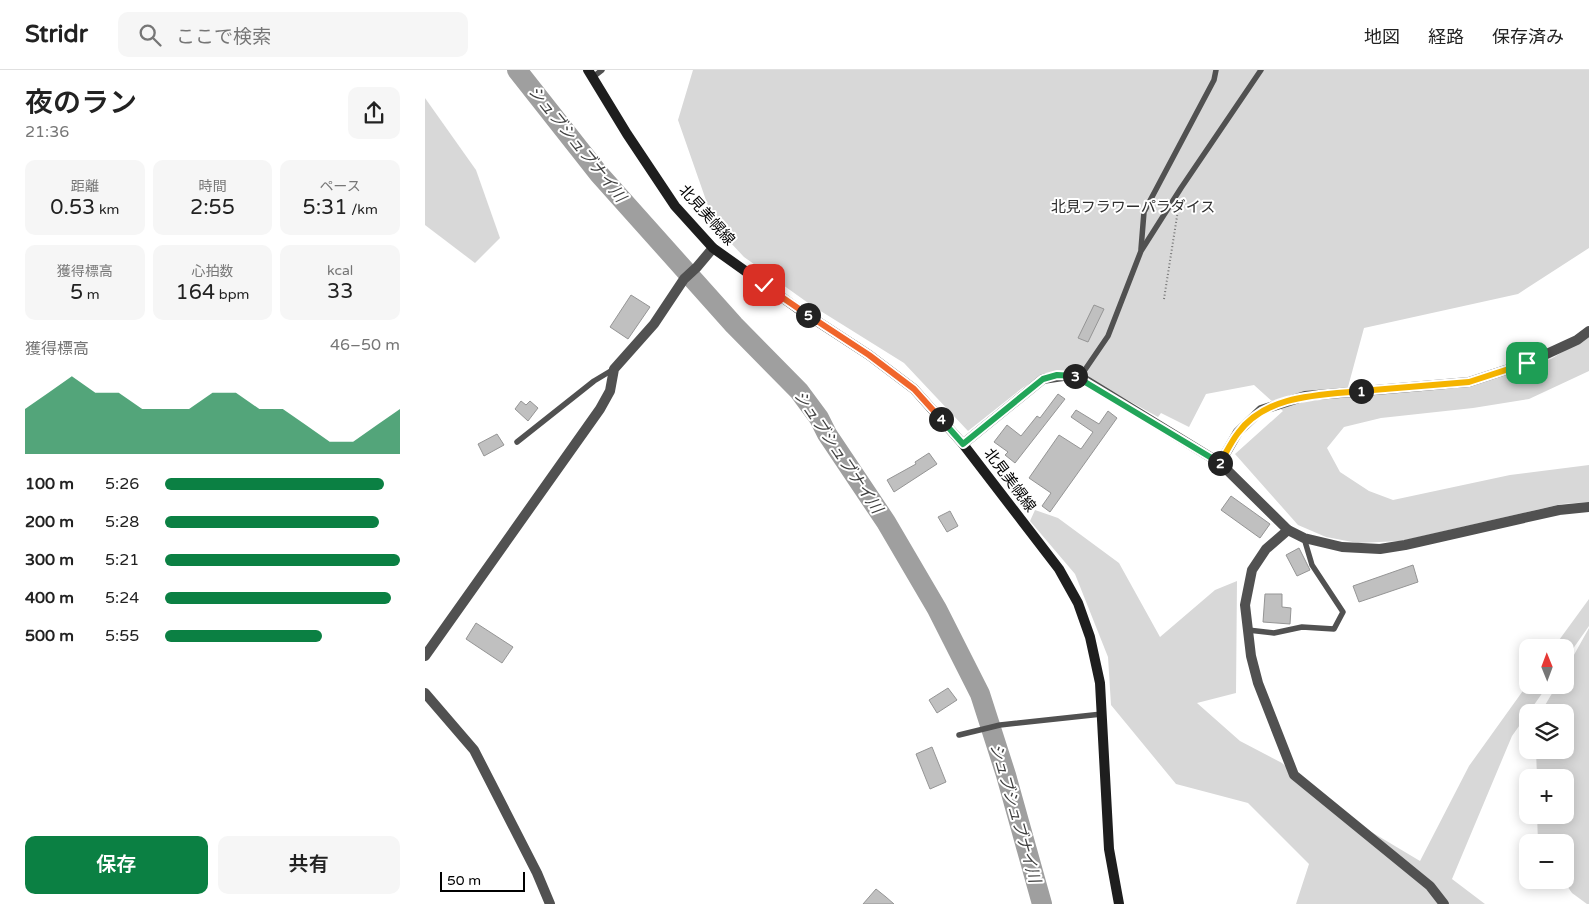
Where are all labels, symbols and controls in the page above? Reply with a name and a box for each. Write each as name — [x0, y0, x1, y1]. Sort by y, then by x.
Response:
search box — [118, 12, 468, 57]
text: Stridr — [25, 20, 88, 49]
icon: search — [136, 21, 164, 49]
text: ここで検索 — [176, 26, 271, 48]
text: 地図 — [1364, 26, 1400, 48]
text: 経路 — [1428, 26, 1464, 48]
text: 保存済み — [1492, 26, 1564, 48]
water label: シュブシュブナイ川 — [524, 82, 631, 208]
text: 夜のラン — [25, 86, 137, 120]
button: share — [348, 87, 400, 139]
text: 21:36 — [25, 122, 69, 142]
text: 距離 — [71, 178, 99, 195]
text: 時間 — [198, 178, 226, 195]
text: ペース — [320, 178, 361, 195]
street label: 北見美幌線 — [675, 181, 739, 249]
text: 0.53 — [50, 195, 95, 220]
text: 2:55 — [190, 195, 235, 220]
text: 5:31 — [302, 195, 348, 220]
park label: 北見フラワーパラダイス — [1051, 198, 1215, 216]
text: km — [95, 201, 119, 218]
text: /km — [348, 201, 378, 218]
text: kcal — [327, 262, 353, 279]
text: 獲得標高 — [57, 263, 113, 280]
text: 心拍数 — [191, 263, 233, 280]
pin — [743, 264, 785, 306]
icon: check — [750, 271, 778, 299]
text: 33 — [327, 279, 353, 304]
text: 5 — [70, 280, 83, 305]
text: 164 — [176, 280, 215, 305]
text: m — [83, 286, 100, 303]
text: bpm — [215, 286, 249, 303]
pin: 5 — [795, 302, 821, 328]
text: 5 — [804, 307, 813, 324]
text: 46–50 m — [330, 335, 400, 355]
text: 獲得標高 — [25, 339, 89, 359]
pin — [1506, 342, 1548, 384]
icon: arrive — [1513, 349, 1541, 377]
pin: 3 — [1063, 364, 1087, 388]
text: 3 — [1071, 368, 1080, 385]
pin: 1 — [1349, 378, 1373, 404]
text: 1 — [1357, 383, 1366, 400]
water label: シュブシュブナイ川 — [789, 387, 888, 519]
pin: 4 — [929, 406, 953, 432]
text: 4 — [937, 411, 946, 428]
street label: 北見美幌線 — [980, 445, 1040, 515]
pin: 2 — [1207, 450, 1233, 476]
text: 2 — [1216, 455, 1225, 472]
text: 100 m — [25, 474, 74, 494]
text: 5:26 — [105, 474, 139, 494]
text: 200 m — [25, 512, 74, 532]
text: 5:28 — [105, 512, 139, 532]
text: 300 m — [25, 550, 74, 570]
text: 5:21 — [105, 550, 139, 570]
text: 400 m — [25, 588, 74, 608]
text: 5:24 — [105, 588, 139, 608]
text: 500 m — [25, 626, 74, 646]
text: 5:55 — [105, 626, 139, 646]
north arrow — [1519, 639, 1574, 694]
map controls — [1519, 639, 1574, 889]
button: layers — [1519, 704, 1574, 759]
water label: シュブシュブナイ川 — [986, 741, 1045, 887]
button: + — [1519, 769, 1574, 824]
button: − — [1519, 834, 1574, 889]
button: 保存 — [25, 836, 208, 894]
button: 共有 — [218, 836, 400, 894]
scale bar — [440, 869, 525, 892]
text: 50 m — [447, 872, 481, 889]

